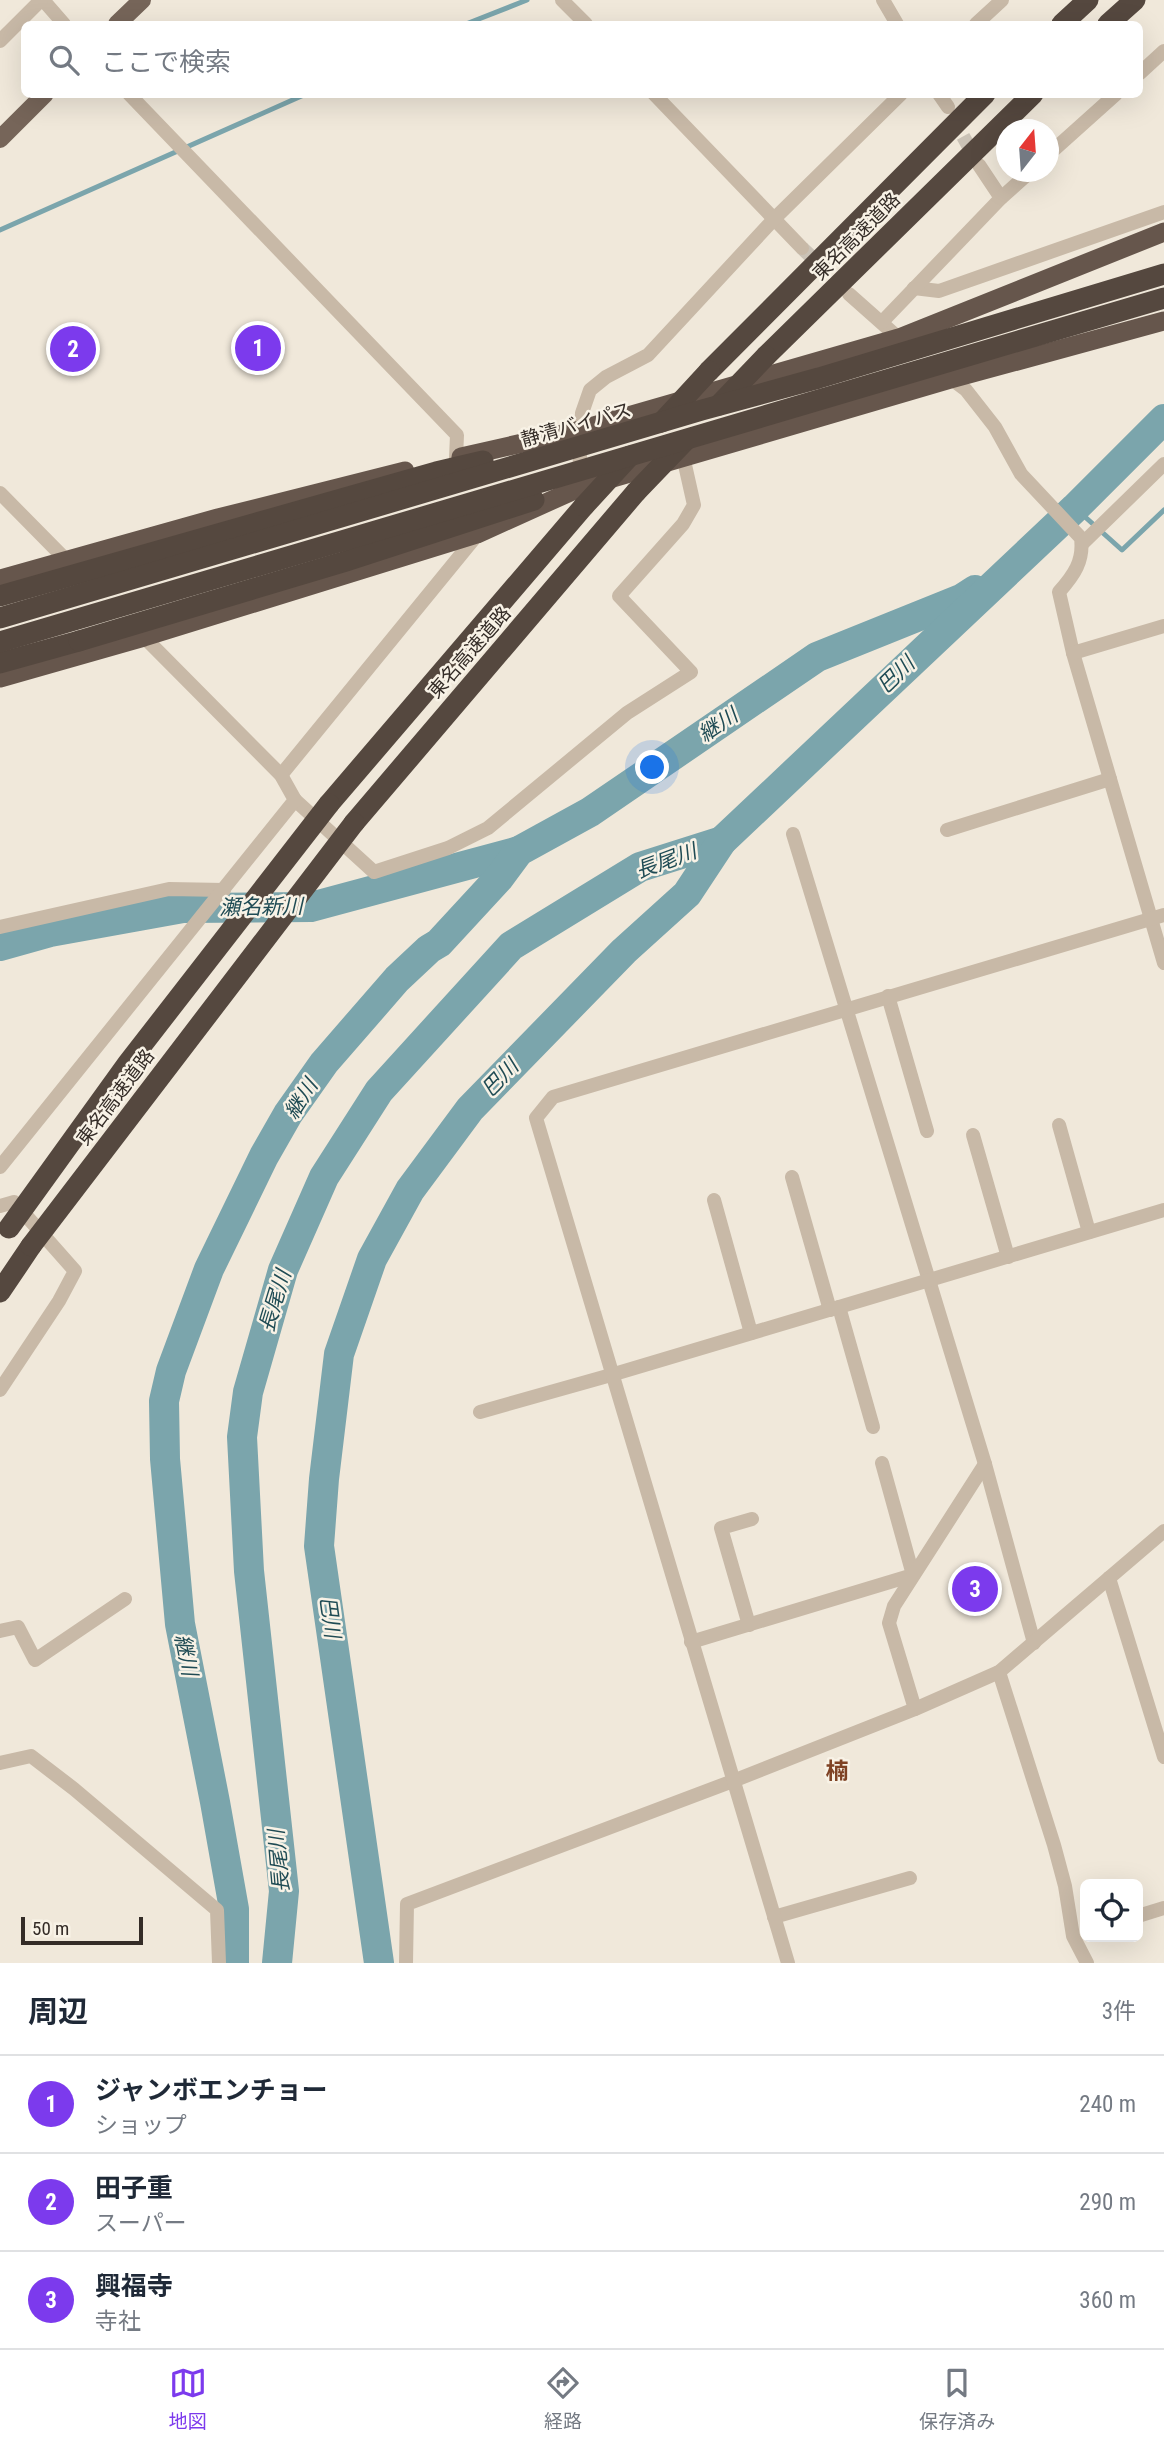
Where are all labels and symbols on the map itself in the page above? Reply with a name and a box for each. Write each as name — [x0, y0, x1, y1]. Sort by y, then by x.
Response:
north arrow — [996, 119, 1059, 182]
street label: 東名高速道路 — [808, 188, 905, 285]
pin: 1 — [235, 322, 281, 374]
pin: 2 — [50, 323, 96, 375]
street label: 静清バイパス — [518, 398, 634, 451]
street label: 東名高速道路 — [423, 602, 515, 703]
water label: 巴川 — [873, 650, 921, 698]
water label: 継川 — [694, 702, 744, 747]
your location — [635, 750, 669, 784]
water label: 長尾川 — [632, 838, 702, 883]
water label: 瀬名新川 — [219, 894, 305, 920]
street label: 東名高速道路 — [72, 1045, 159, 1150]
water label: 巴川 — [477, 1053, 525, 1101]
water label: 継川 — [279, 1073, 324, 1123]
water label: 長尾川 — [254, 1265, 296, 1335]
pin: 3 — [952, 1563, 998, 1615]
water label: 巴川 — [315, 1595, 345, 1641]
water label: 継川 — [170, 1632, 202, 1680]
district label: 楠 — [826, 1758, 849, 1785]
water label: 長尾川 — [264, 1827, 294, 1893]
scale bar — [21, 1914, 144, 1946]

